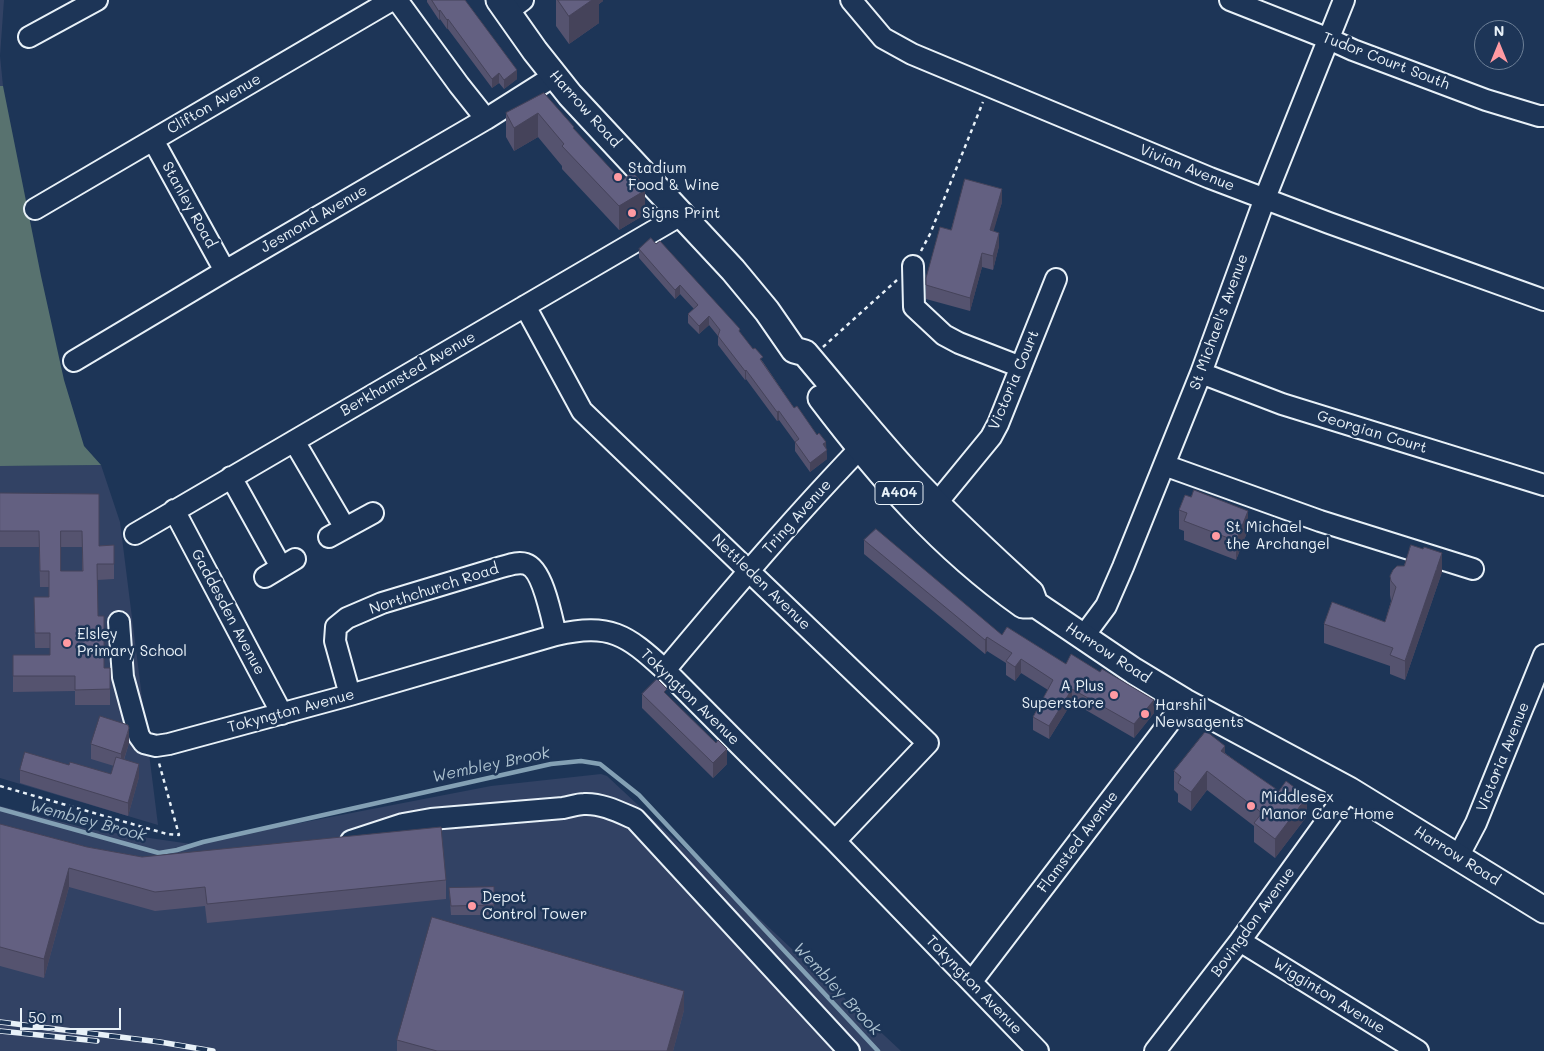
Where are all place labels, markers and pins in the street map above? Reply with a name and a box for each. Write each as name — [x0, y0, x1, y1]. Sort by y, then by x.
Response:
place label: Stadium Food & Wine — [628, 159, 719, 194]
marker: Stadium Food & Wine — [612, 171, 624, 183]
place label: Signs Print — [642, 204, 720, 222]
marker: Signs Print — [626, 207, 638, 219]
place label: St Michael the Archangel — [1226, 518, 1330, 553]
marker: St Michael the Archangel — [1210, 530, 1222, 542]
place label: Elsley Primary School — [77, 625, 187, 660]
marker: Elsley Primary School — [61, 637, 73, 649]
place label: A Plus Superstore — [1022, 677, 1104, 712]
marker: A Plus Superstore — [1108, 689, 1120, 701]
place label: Harshil Newsagents — [1155, 696, 1244, 731]
marker: Harshil Newsagents — [1139, 708, 1151, 720]
place label: Middlesex Manor Care Home — [1261, 788, 1394, 823]
marker: Middlesex Manor Care Home — [1245, 800, 1257, 812]
place label: Depot Control Tower — [482, 888, 587, 923]
marker: Depot Control Tower — [466, 900, 478, 912]

